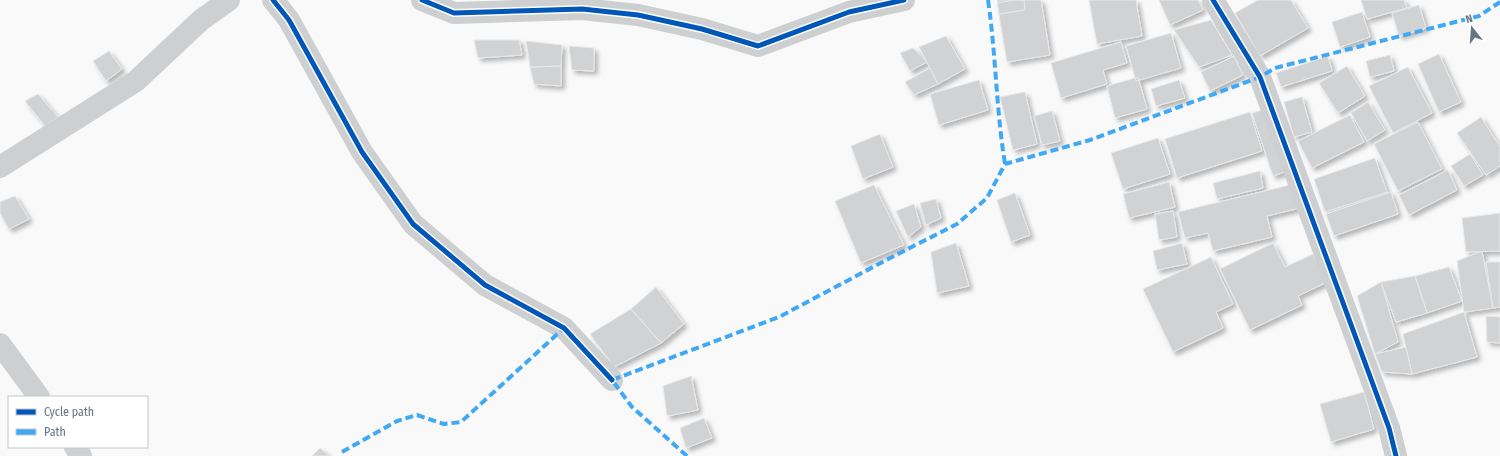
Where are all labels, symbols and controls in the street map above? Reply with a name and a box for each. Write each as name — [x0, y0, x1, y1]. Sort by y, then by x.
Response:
north arrow — [1452, 8, 1492, 48]
text: N — [1464, 12, 1474, 26]
legend — [8, 396, 148, 448]
text: Cycle path — [44, 405, 94, 419]
text: Path — [44, 425, 66, 439]

